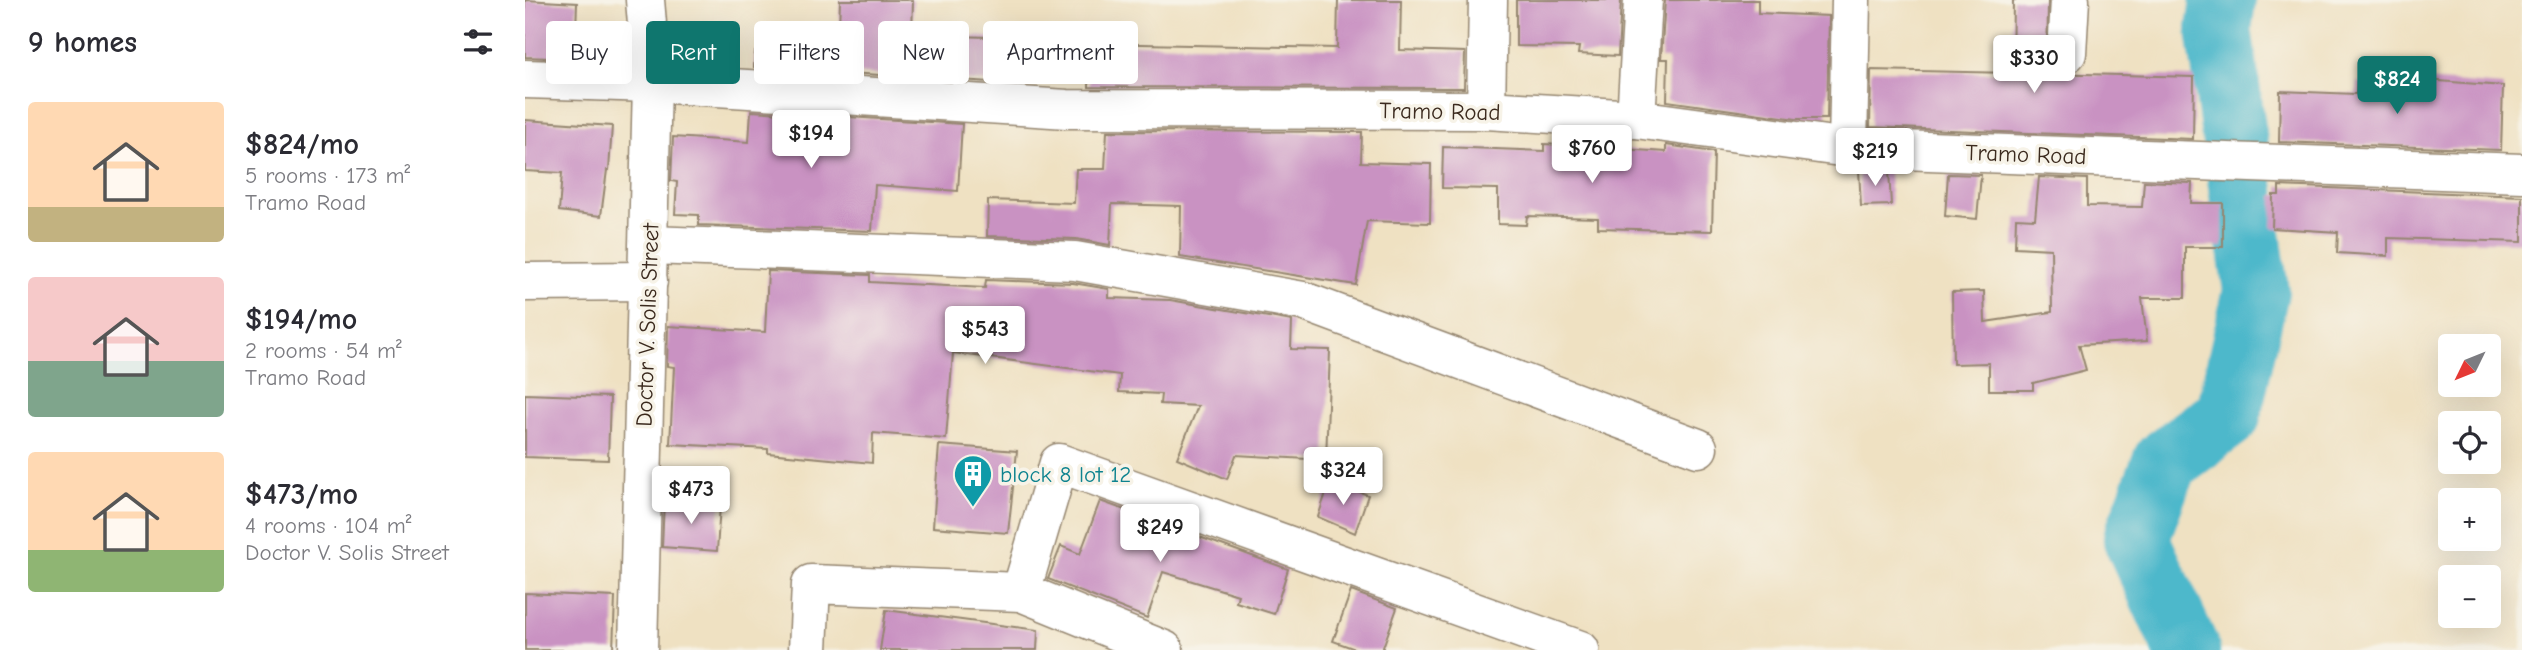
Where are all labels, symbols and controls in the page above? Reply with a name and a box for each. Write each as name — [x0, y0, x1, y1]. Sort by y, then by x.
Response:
chip: Buy — [546, 21, 632, 84]
chip: Rent — [646, 21, 740, 84]
chip: Filters — [754, 21, 864, 84]
chip: New — [878, 21, 969, 84]
chip: Apartment — [983, 21, 1138, 84]
icon: filters — [459, 23, 497, 61]
text: 9 homes — [28, 25, 137, 60]
pin: $330 — [1993, 36, 2075, 95]
text: $330 — [2009, 44, 2059, 71]
pin: $824 — [2356, 57, 2438, 116]
text: $824 — [2373, 65, 2421, 92]
street label: Tramo Road — [1379, 97, 1501, 126]
pin: $194 — [770, 110, 852, 170]
text: $194 — [788, 119, 834, 146]
pin: $760 — [1551, 125, 1633, 185]
text: $824/mo — [245, 127, 359, 162]
pin: $219 — [1834, 128, 1916, 188]
icon: home — [84, 130, 168, 214]
text: $760 — [1568, 134, 1616, 161]
text: $219 — [1852, 137, 1898, 164]
street label: Tramo Road — [1965, 139, 2087, 170]
text: 5 rooms · 173 m² — [245, 162, 410, 189]
text: Tramo Road — [245, 189, 366, 216]
street label: Doctor V. Solis Street — [630, 221, 665, 427]
text: $194/mo — [245, 302, 357, 337]
icon: home — [84, 305, 168, 389]
pin: $543 — [944, 306, 1026, 366]
text: $543 — [961, 315, 1009, 342]
north arrow — [2438, 334, 2501, 397]
map controls — [2438, 334, 2501, 628]
text: 2 rooms · 54 m² — [245, 337, 402, 364]
text: Tramo Road — [245, 364, 366, 391]
button: locate — [2438, 411, 2501, 474]
pin: $324 — [1302, 448, 1384, 507]
building icon: block 8 lot 12 — [952, 453, 994, 508]
text: $324 — [1320, 456, 1366, 483]
place label: block 8 lot 12 — [1000, 461, 1131, 488]
pin: $473 — [650, 466, 732, 526]
text: $473 — [668, 475, 714, 502]
text: $473/mo — [245, 477, 358, 512]
icon: home — [84, 480, 168, 564]
button: + — [2438, 488, 2501, 551]
pin: $249 — [1119, 504, 1201, 564]
text: 4 rooms · 104 m² — [245, 512, 412, 539]
text: $249 — [1136, 513, 1184, 540]
text: Doctor V. Solis Street — [245, 539, 449, 566]
button: − — [2438, 565, 2501, 628]

